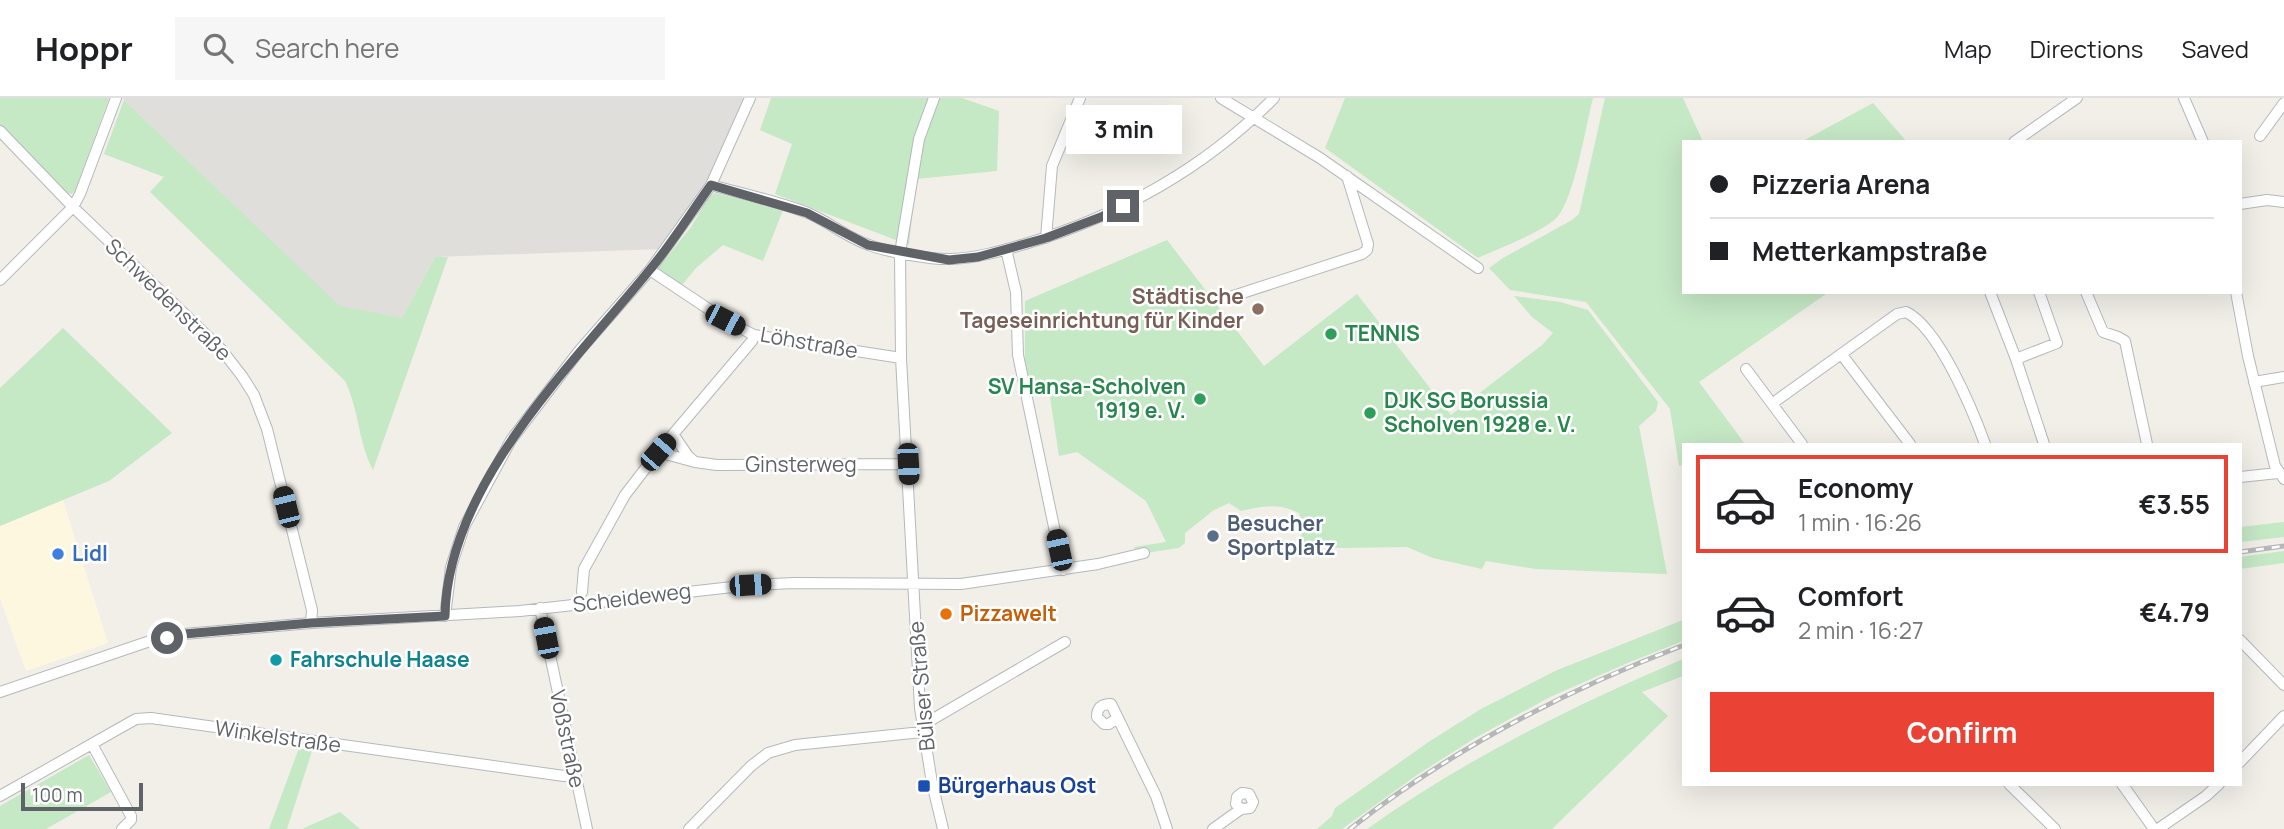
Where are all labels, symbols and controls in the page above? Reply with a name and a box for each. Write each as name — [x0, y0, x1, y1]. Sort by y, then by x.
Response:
search box — [175, 17, 665, 80]
text: Hoppr — [35, 26, 133, 71]
icon: search — [199, 29, 237, 67]
text: Search here — [255, 30, 400, 66]
text: Map — [1944, 32, 1992, 65]
text: Directions — [2030, 32, 2143, 65]
text: Saved — [2181, 32, 2249, 65]
callout: 3 min — [1065, 105, 1181, 154]
text: 3 min — [1094, 113, 1154, 145]
text: Pizzeria Arena — [1752, 166, 1930, 202]
route end — [1107, 190, 1139, 222]
street label: Schwedenstraße — [100, 232, 238, 367]
text: Metterkampstraße — [1752, 233, 1987, 269]
place label: Städtische Tageseinrichtung für Kinder — [960, 282, 1244, 334]
car — [702, 301, 749, 339]
marker: Städtische Tageseinrichtung für Kinder — [1250, 301, 1266, 317]
place label: TENNIS — [1345, 319, 1420, 347]
street label: Löhstraße — [758, 320, 860, 364]
marker: TENNIS — [1323, 326, 1339, 342]
place label: SV Hansa-Scholven 1919 e. V. — [988, 372, 1186, 424]
place label: DJK SG Borussia Scholven 1928 e. V. — [1384, 386, 1576, 438]
marker: SV Hansa-Scholven 1919 e. V. — [1192, 391, 1208, 407]
marker: DJK SG Borussia Scholven 1928 e. V. — [1362, 405, 1378, 421]
car — [637, 429, 680, 475]
car — [897, 442, 920, 486]
street label: Ginsterweg — [745, 450, 857, 478]
text: Economy — [1798, 470, 1913, 506]
icon: car — [1714, 473, 1777, 536]
car — [271, 484, 302, 530]
text: €3.55 — [2139, 486, 2210, 522]
text: 1 min · 16:26 — [1798, 506, 1922, 538]
place label: Besucher Sportplatz — [1227, 509, 1335, 561]
car — [1045, 527, 1074, 573]
marker: Besucher Sportplatz — [1205, 528, 1221, 544]
place label: Lidl — [72, 539, 108, 567]
marker: Lidl — [50, 546, 66, 562]
car — [729, 573, 772, 597]
street label: Scheideweg — [571, 576, 693, 618]
text: Comfort — [1798, 578, 1904, 614]
icon: car — [1714, 581, 1777, 644]
text: €4.79 — [2140, 594, 2210, 630]
place label: Pizzawelt — [960, 599, 1057, 627]
marker: Pizzawelt — [938, 606, 954, 622]
text: 2 min · 16:27 — [1798, 614, 1923, 646]
car — [532, 615, 561, 661]
street label: Bülser Straße — [901, 620, 941, 752]
route start — [151, 622, 183, 654]
place label: Fahrschule Haase — [290, 645, 470, 673]
marker: Fahrschule Haase — [268, 652, 284, 668]
street label: Voßstraße — [544, 687, 592, 790]
button: Confirm — [1710, 692, 2214, 772]
street label: Winkelstraße — [213, 713, 343, 759]
place label: Bürgerhaus Ost — [938, 771, 1096, 799]
marker: Bürgerhaus Ost — [916, 778, 932, 794]
scale bar — [21, 780, 144, 812]
text: 100 m — [32, 782, 83, 808]

